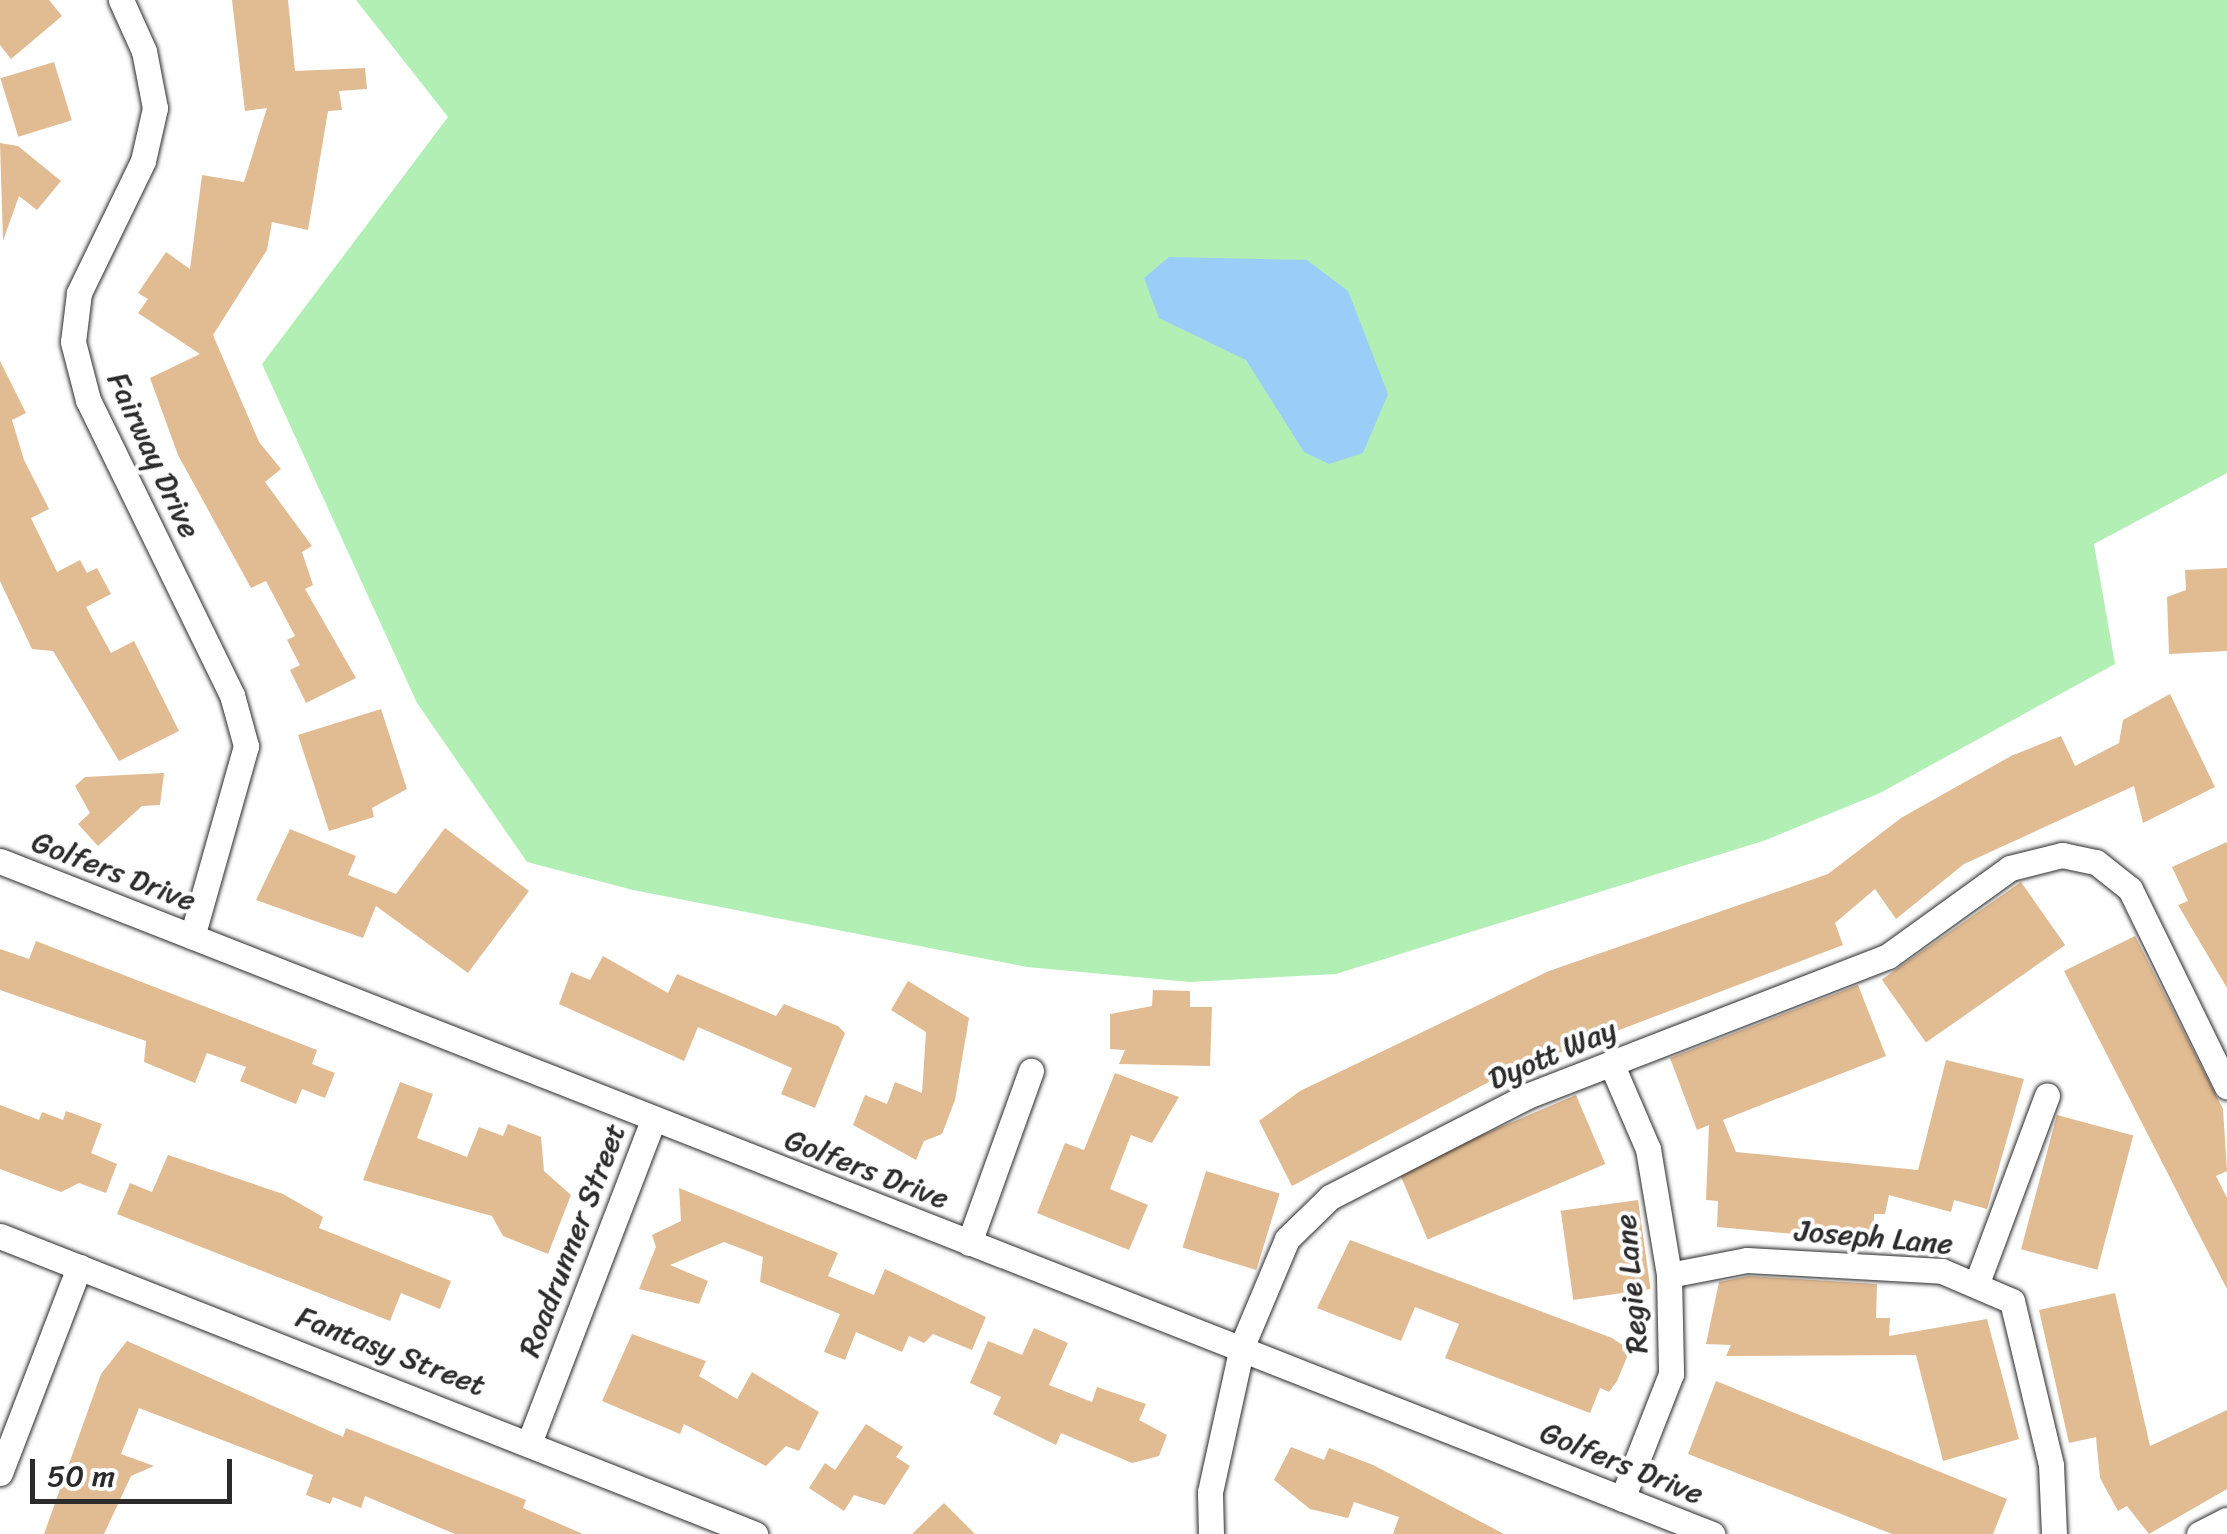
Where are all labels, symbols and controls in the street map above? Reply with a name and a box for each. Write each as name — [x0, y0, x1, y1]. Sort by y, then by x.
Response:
street label: Fairway Drive — [100, 366, 208, 544]
street label: Golfers Drive — [27, 823, 201, 919]
street label: Dyott Way — [1483, 1011, 1621, 1097]
street label: Roadrunner Street — [511, 1118, 633, 1362]
street label: Golfers Drive — [780, 1121, 954, 1217]
street label: Joseph Lane — [1794, 1212, 1954, 1262]
street label: Regie Lane — [1607, 1213, 1655, 1355]
street label: Fantasy Street — [292, 1299, 490, 1403]
street label: Golfers Drive — [1535, 1414, 1709, 1512]
scale bar — [35, 1439, 238, 1501]
text: 50 m — [47, 1449, 115, 1503]

